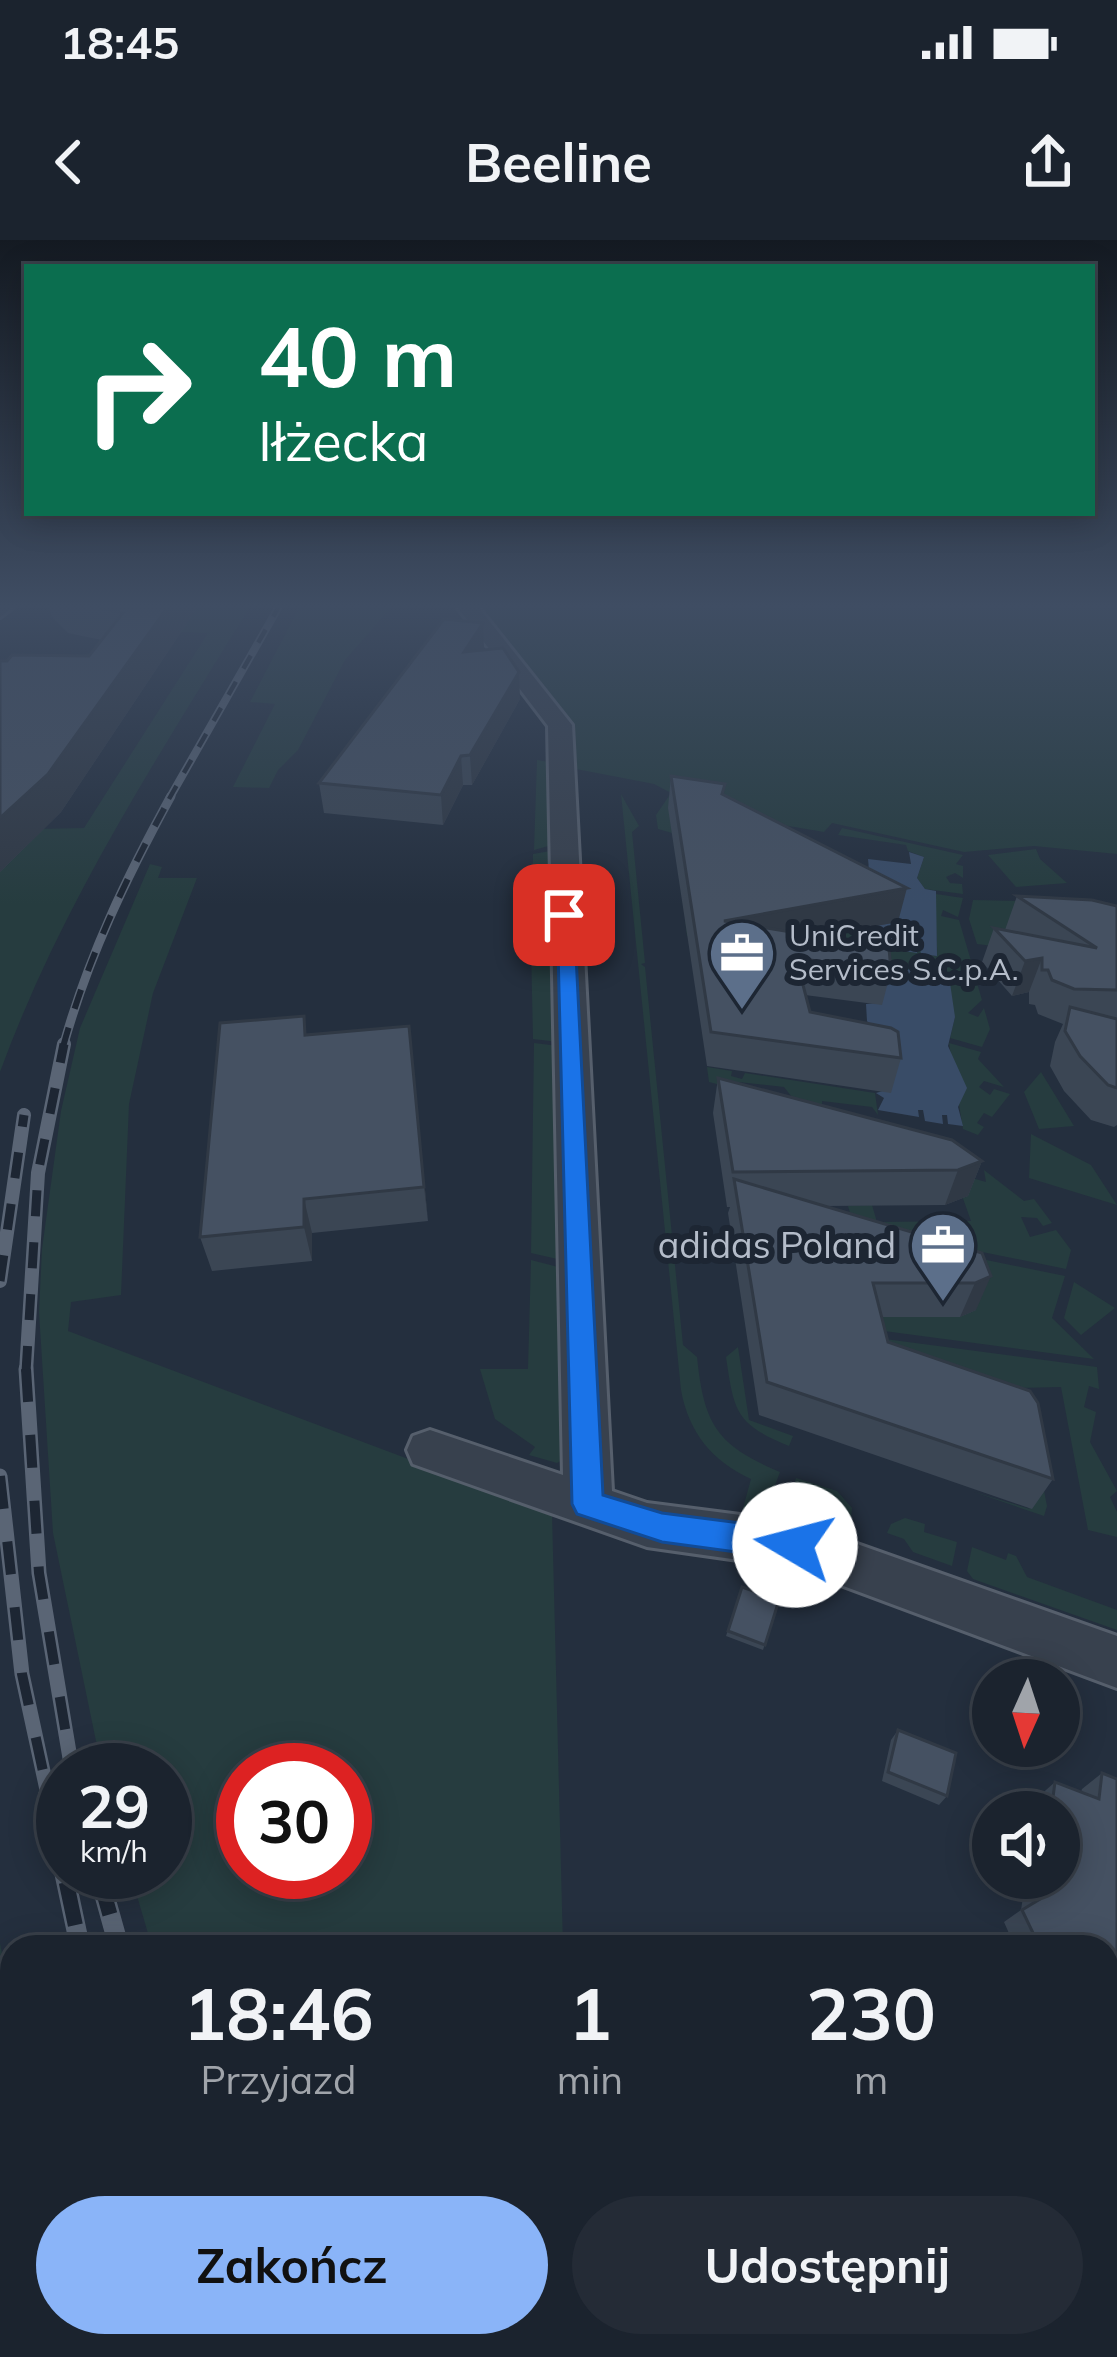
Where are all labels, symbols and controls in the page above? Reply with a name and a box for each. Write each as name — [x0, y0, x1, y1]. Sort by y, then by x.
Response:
text: 18:45 — [60, 14, 179, 70]
text: Beeline — [465, 128, 652, 196]
icon: back — [36, 129, 102, 195]
icon: share — [1015, 129, 1081, 195]
text: 40 m — [258, 303, 457, 408]
icon: right — [60, 312, 216, 468]
text: Iłżecka — [258, 407, 428, 475]
pin — [513, 864, 615, 966]
icon: arrive — [531, 882, 597, 948]
place label: UniCredit Services S.C.p.A. — [789, 916, 1019, 988]
office icon: UniCredit Services S.C.p.A. — [707, 918, 777, 1012]
office icon: adidas Poland — [908, 1210, 978, 1304]
place label: adidas Poland — [658, 1222, 896, 1267]
position arrow — [732, 1482, 858, 1608]
north arrow — [972, 1659, 1080, 1767]
map controls — [972, 1659, 1080, 1899]
speed limit sign: 30 — [216, 1743, 372, 1899]
text: 29 — [78, 1768, 150, 1843]
button: sound — [972, 1791, 1080, 1899]
text: km/h — [80, 1832, 148, 1870]
text: 18:46 — [183, 1968, 374, 2058]
text: 1 — [568, 1968, 612, 2058]
text: 230 — [806, 1968, 936, 2058]
text: Przyjazd — [200, 2055, 356, 2104]
text: min — [557, 2055, 623, 2104]
text: m — [854, 2055, 888, 2104]
button: Zakończ — [36, 2196, 548, 2334]
button: Udostępnij — [572, 2196, 1083, 2334]

